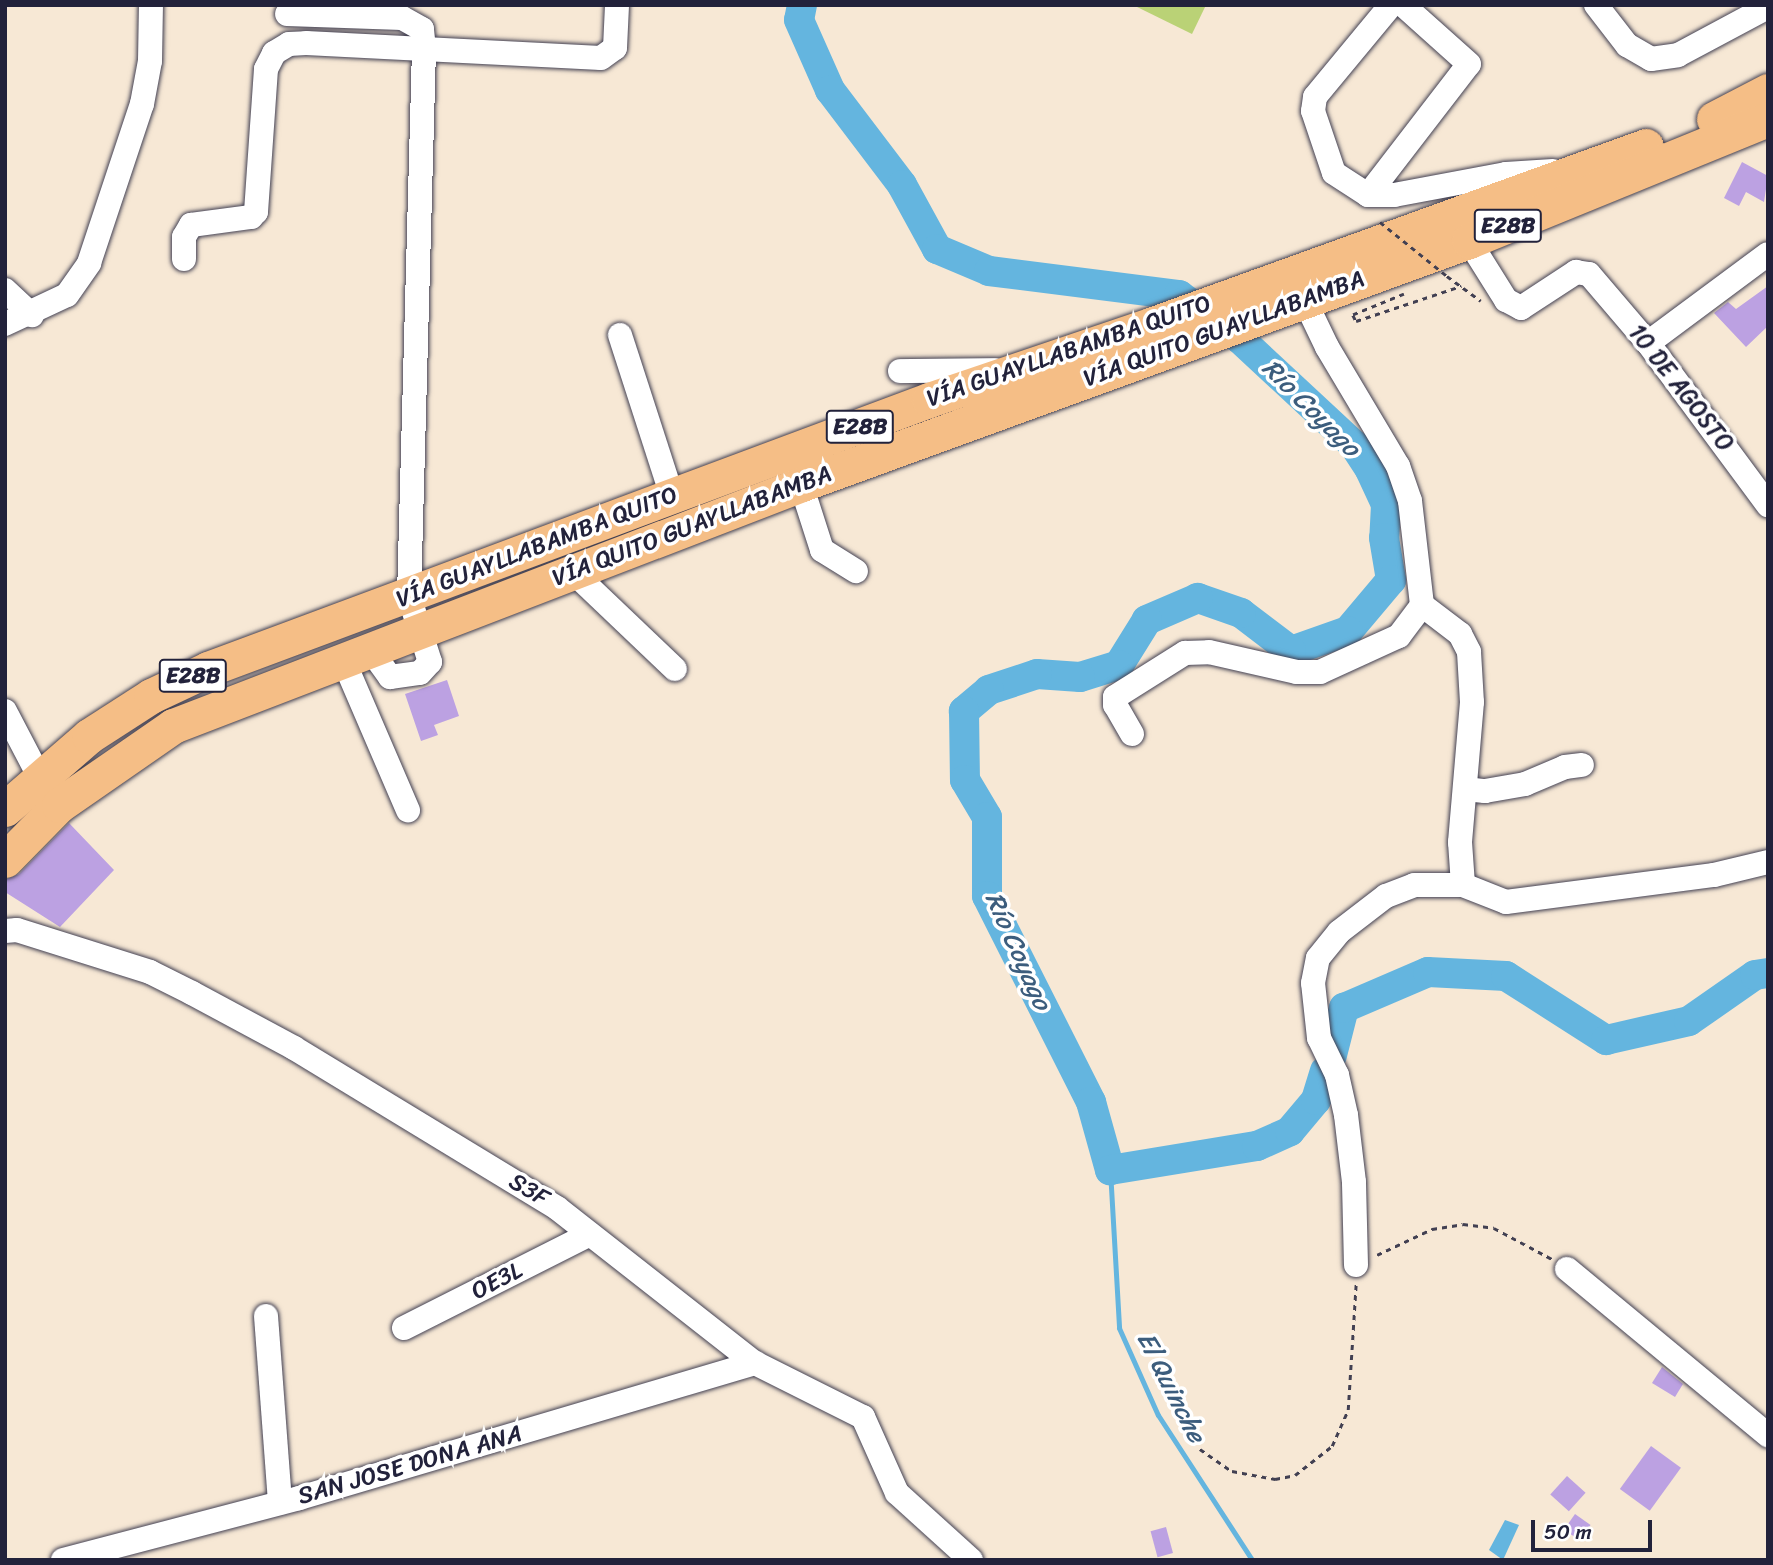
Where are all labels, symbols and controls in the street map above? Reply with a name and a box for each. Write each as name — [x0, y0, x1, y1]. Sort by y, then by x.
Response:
road number: E28B — [1473, 206, 1543, 246]
street label: VÍA QUITO GUAYLLABAMBA — [1080, 265, 1368, 393]
street label: VÍA GUAYLLABAMBA QUITO — [924, 289, 1214, 413]
street label: 10 DE AGOSTO — [1622, 318, 1740, 458]
water label: Río Coyago — [1256, 353, 1366, 463]
road number: E28B — [825, 408, 895, 446]
street label: VÍA QUITO GUAYLLABAMBA — [548, 459, 836, 593]
street label: VÍA GUAYLLABAMBA QUITO — [393, 480, 681, 614]
road number: E28B — [158, 656, 228, 696]
water label: Río Coyago — [978, 888, 1058, 1014]
street label: S3F — [504, 1167, 554, 1213]
street label: OE3L — [467, 1256, 527, 1306]
water label: El Quinche — [1130, 1327, 1212, 1447]
street label: SAN JOSE DONA ANA — [295, 1419, 525, 1511]
scale bar — [1535, 1506, 1656, 1550]
text: 50 m — [1544, 1513, 1592, 1551]

